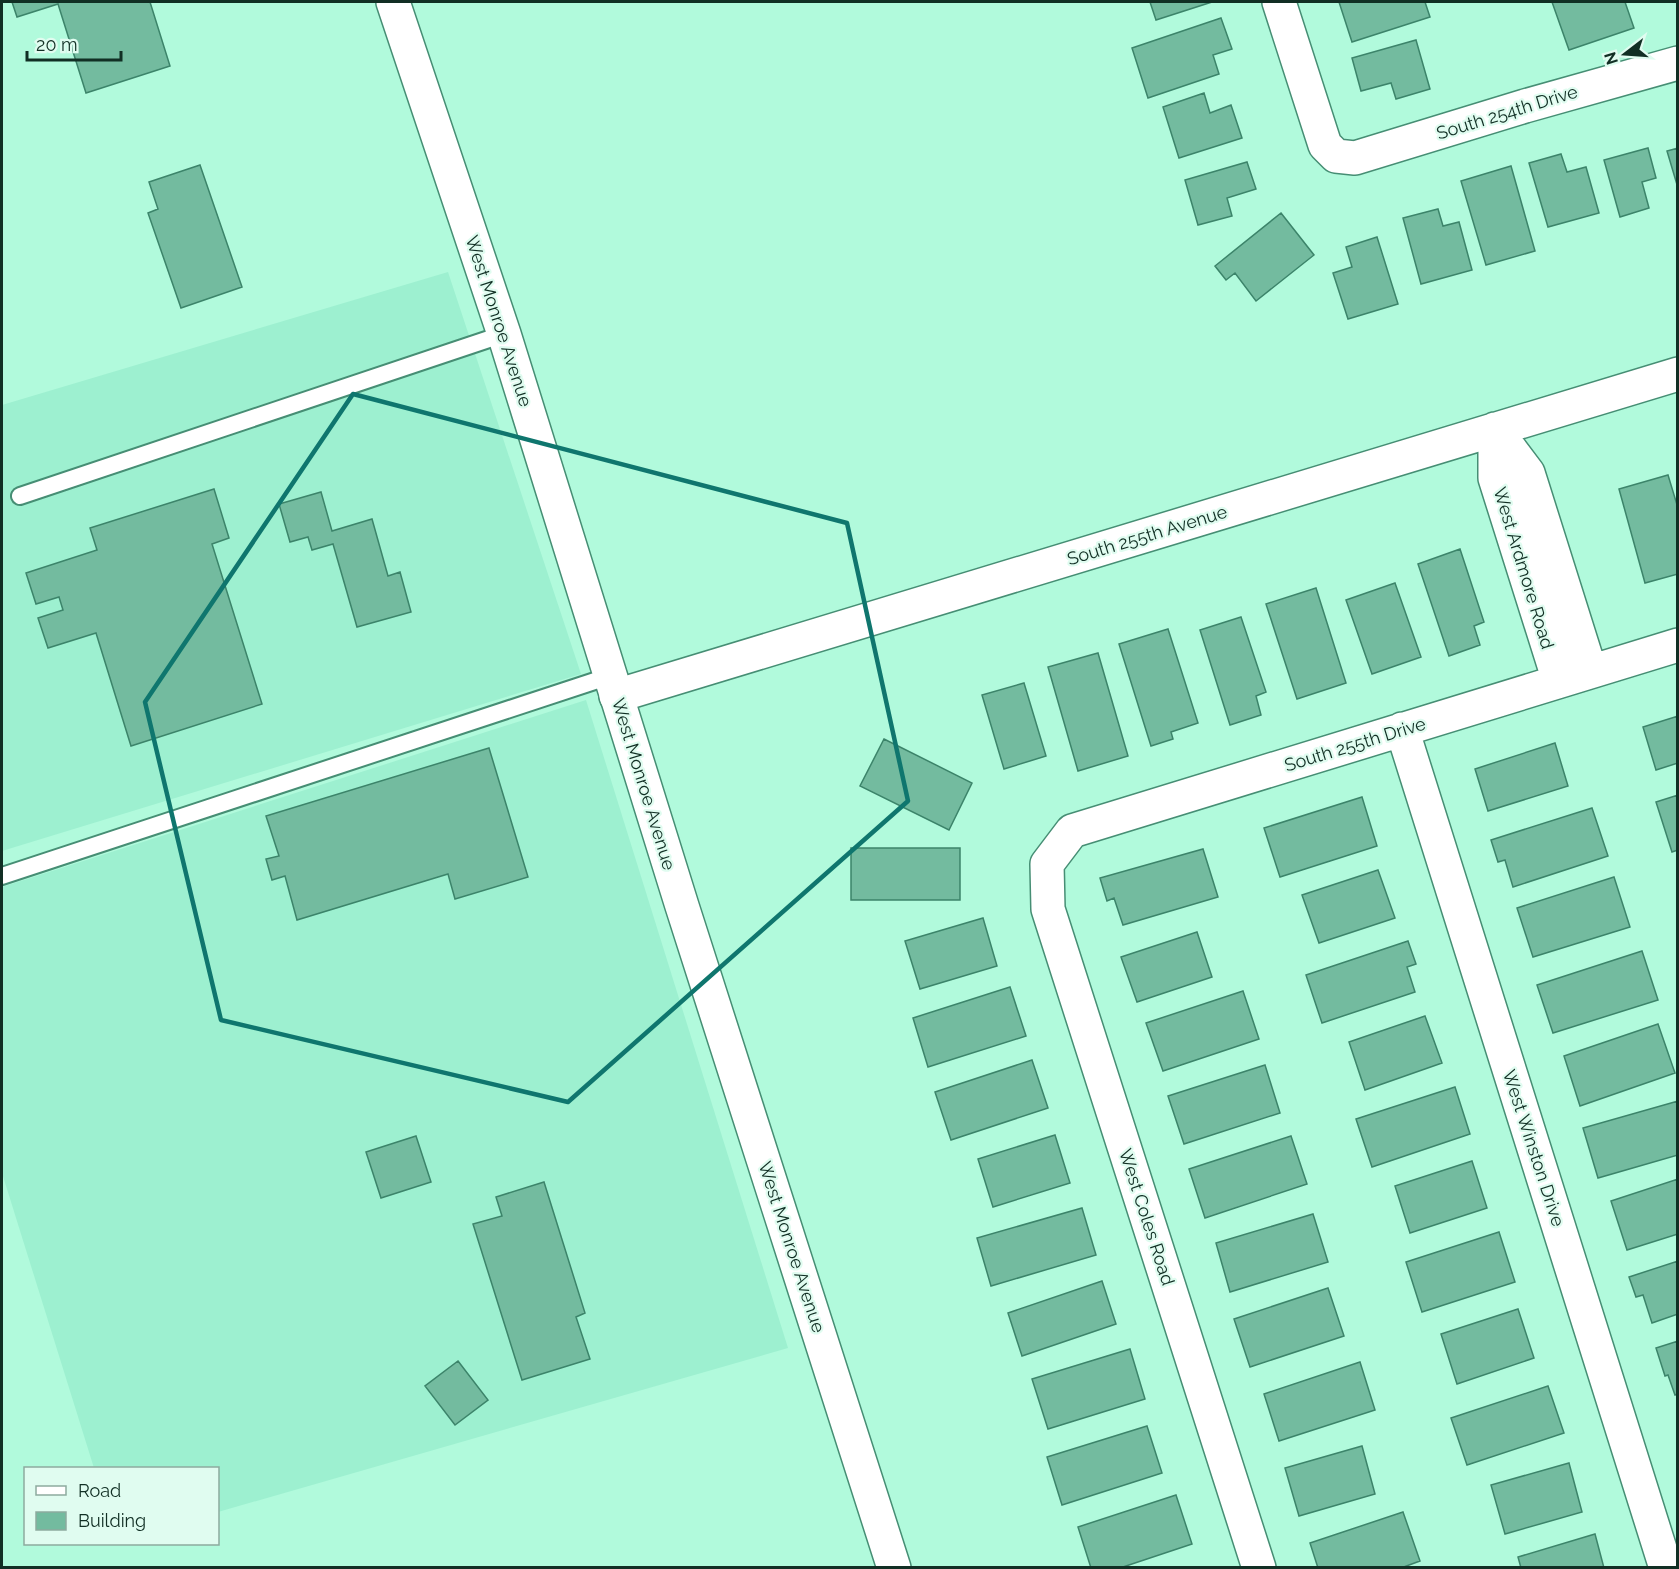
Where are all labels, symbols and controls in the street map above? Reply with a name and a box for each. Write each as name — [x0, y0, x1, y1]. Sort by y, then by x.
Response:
scale bar — [27, 24, 122, 62]
north arrow — [1595, 24, 1655, 84]
text: 20 m — [36, 34, 78, 55]
text: N — [1600, 50, 1622, 67]
street label: South 254th Drive — [1434, 80, 1581, 143]
street label: West Monroe Avenue — [461, 233, 537, 410]
street label: West Ardmore Road — [1489, 485, 1559, 651]
street label: South 255th Avenue — [1064, 501, 1230, 569]
street label: West Monroe Avenue — [608, 695, 680, 873]
street label: South 255th Drive — [1282, 712, 1429, 775]
street label: West Winston Drive — [1499, 1067, 1569, 1229]
street label: West Coles Road — [1115, 1146, 1179, 1288]
street label: West Monroe Avenue — [754, 1159, 830, 1336]
legend — [24, 1467, 219, 1545]
text: Road — [78, 1480, 121, 1501]
text: Building — [78, 1510, 146, 1531]

